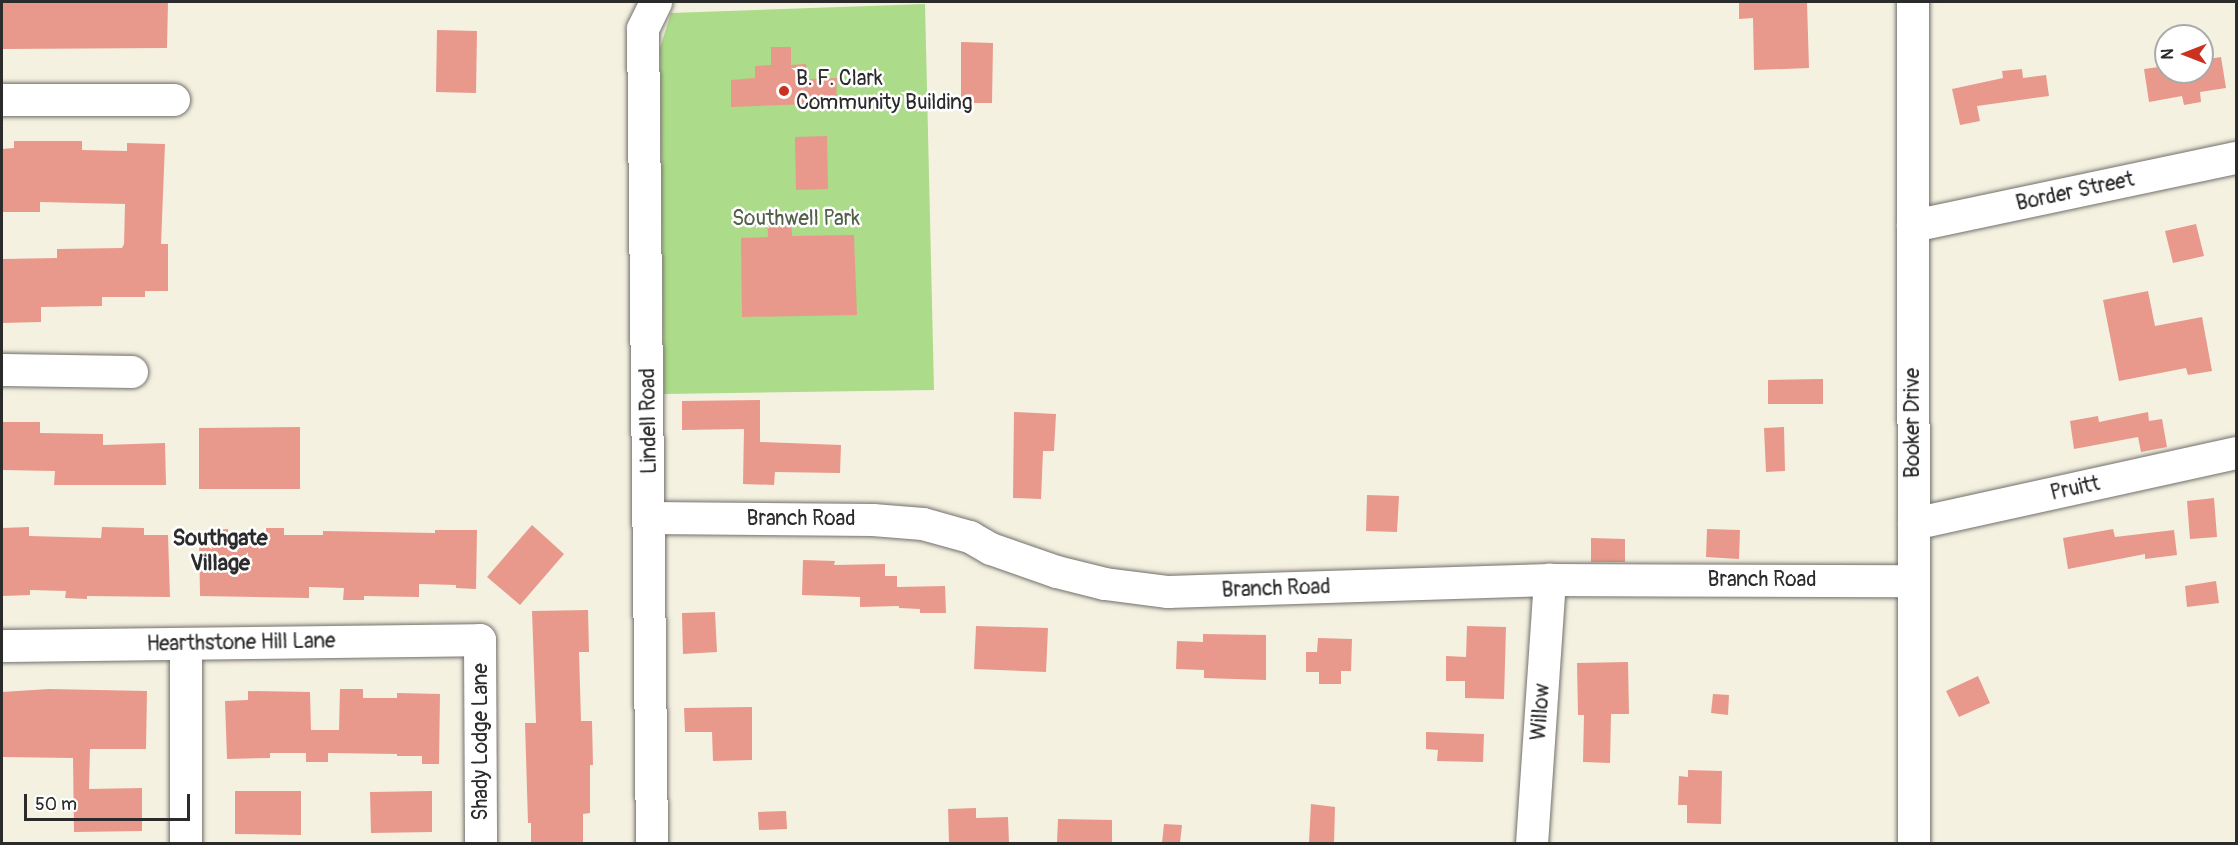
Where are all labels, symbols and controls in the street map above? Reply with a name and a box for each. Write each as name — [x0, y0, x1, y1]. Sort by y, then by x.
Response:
north arrow — [2154, 24, 2214, 84]
text: N — [2158, 49, 2178, 59]
place label: B. F. Clark Community Building — [796, 66, 973, 116]
marker: B. F. Clark Community Building — [777, 84, 791, 98]
street label: Border Street — [2014, 167, 2136, 217]
park label: Southwell Park — [732, 206, 860, 232]
street label: Lindell Road — [635, 368, 663, 474]
street label: Booker Drive — [1900, 368, 1926, 478]
street label: Pruitt — [2048, 471, 2102, 507]
street label: Branch Road — [747, 506, 855, 532]
district label: Southgate Village — [172, 525, 268, 576]
street label: Branch Road — [1708, 567, 1816, 593]
street label: Branch Road — [1221, 575, 1331, 603]
street label: Hearthstone Hill Lane — [146, 629, 336, 657]
street label: Shady Lodge Lane — [468, 663, 494, 821]
street label: Willow — [1526, 683, 1556, 741]
scale bar — [27, 782, 194, 820]
text: 50 m — [35, 793, 77, 816]

